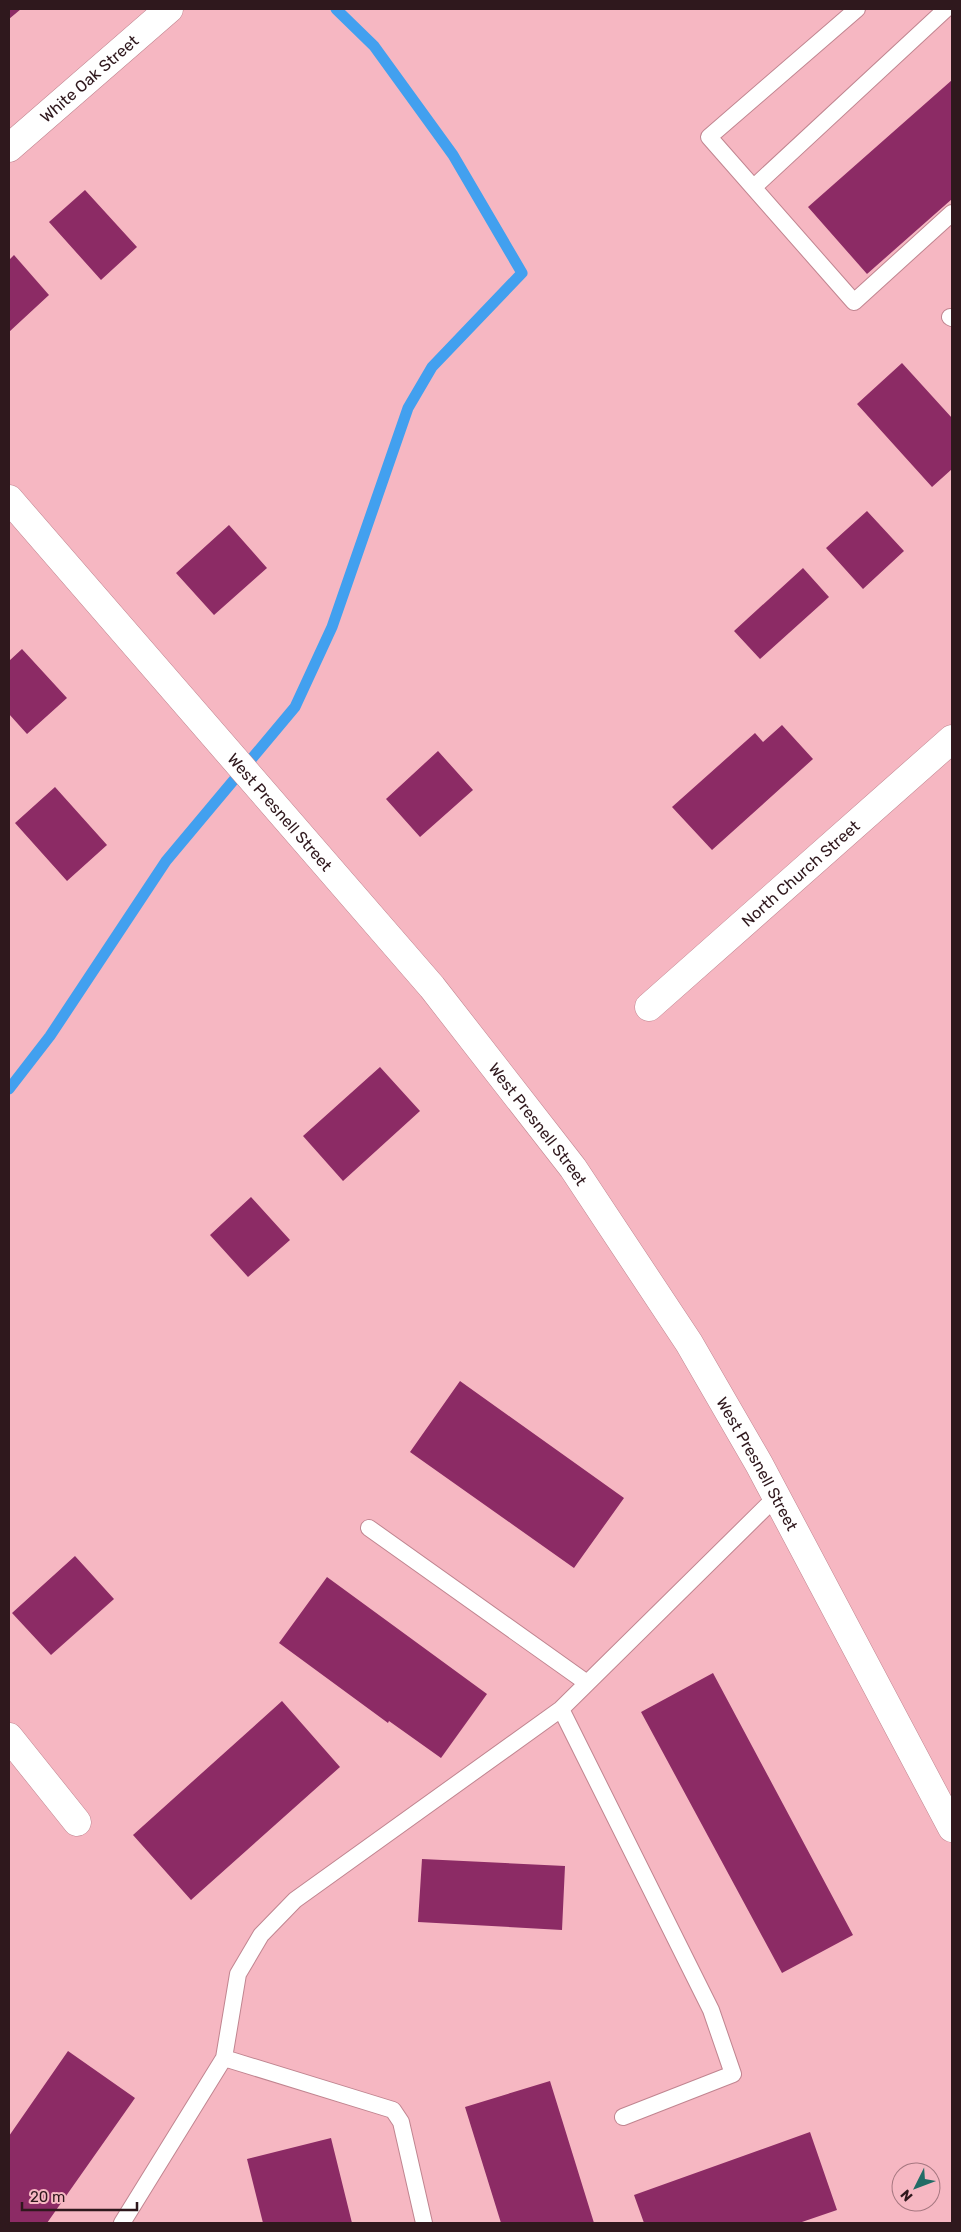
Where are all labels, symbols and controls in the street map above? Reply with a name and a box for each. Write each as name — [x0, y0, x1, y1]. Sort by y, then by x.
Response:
street label: White Oak Street — [36, 31, 142, 126]
street label: West Presnell Street — [224, 749, 336, 875]
street label: North Church Street — [737, 816, 863, 930]
street label: West Presnell Street — [485, 1059, 591, 1189]
street label: West Presnell Street — [713, 1394, 802, 1534]
north arrow — [891, 2162, 941, 2212]
scale bar — [22, 2180, 138, 2212]
text: N — [897, 2186, 916, 2205]
text: 20 m — [30, 2188, 65, 2206]

